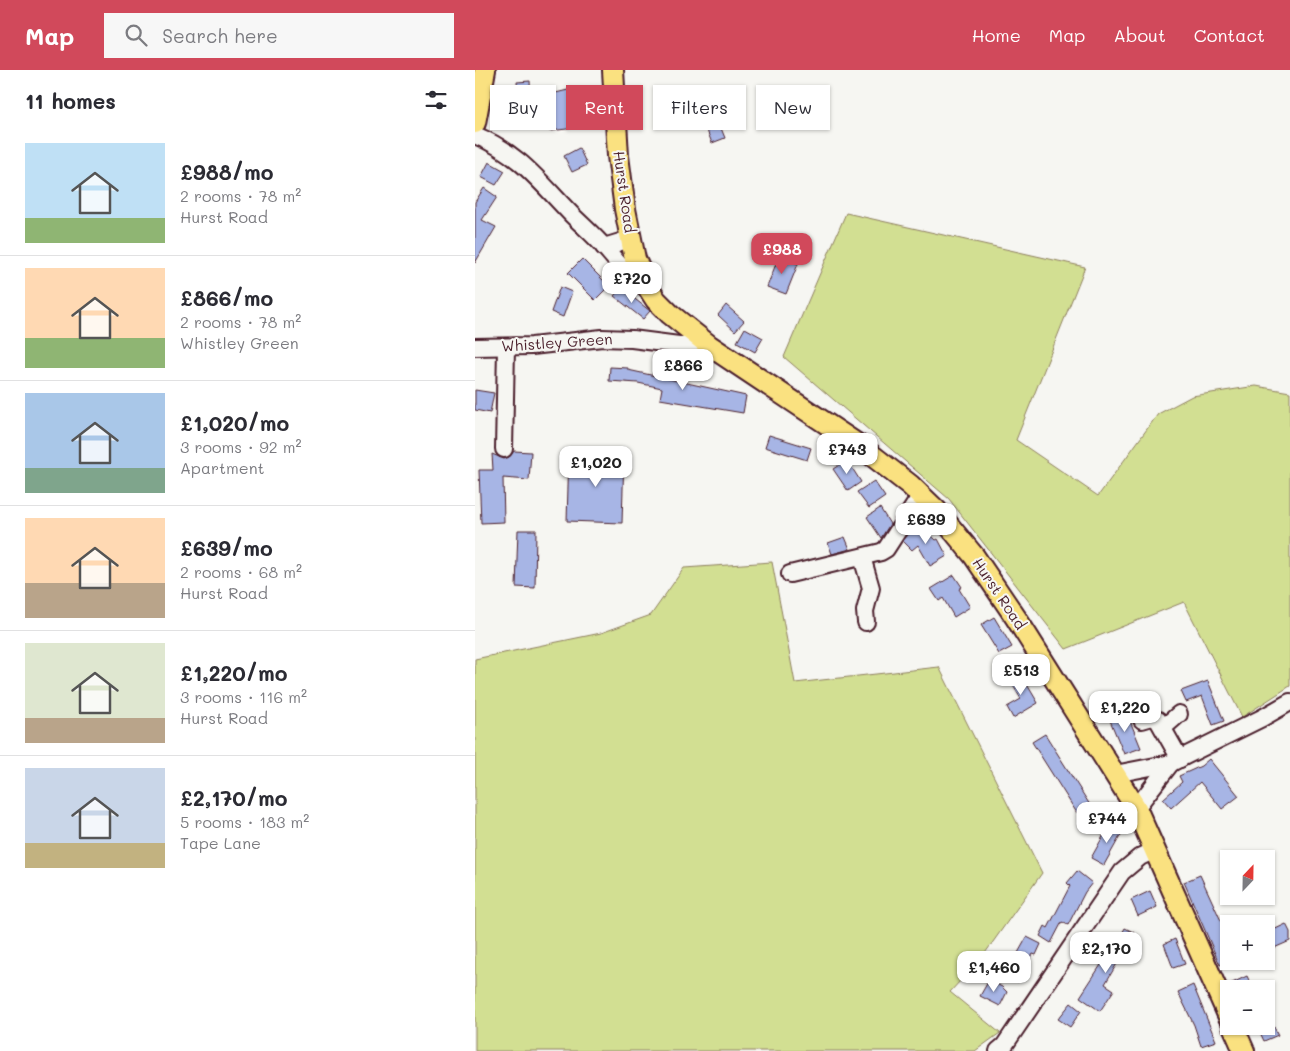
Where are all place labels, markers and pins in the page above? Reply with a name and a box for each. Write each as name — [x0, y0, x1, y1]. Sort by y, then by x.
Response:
pin: £988 — [752, 232, 812, 275]
pin: £720 — [602, 262, 662, 304]
pin: £866 — [653, 348, 713, 391]
pin: £743 — [817, 432, 877, 475]
pin: £1,020 — [555, 446, 637, 488]
pin: £639 — [896, 502, 956, 545]
pin: £513 — [991, 654, 1051, 696]
pin: £1,220 — [1084, 690, 1166, 733]
pin: £744 — [1077, 802, 1137, 844]
pin: £2,170 — [1065, 932, 1147, 974]
pin: £1,460 — [953, 950, 1035, 993]

